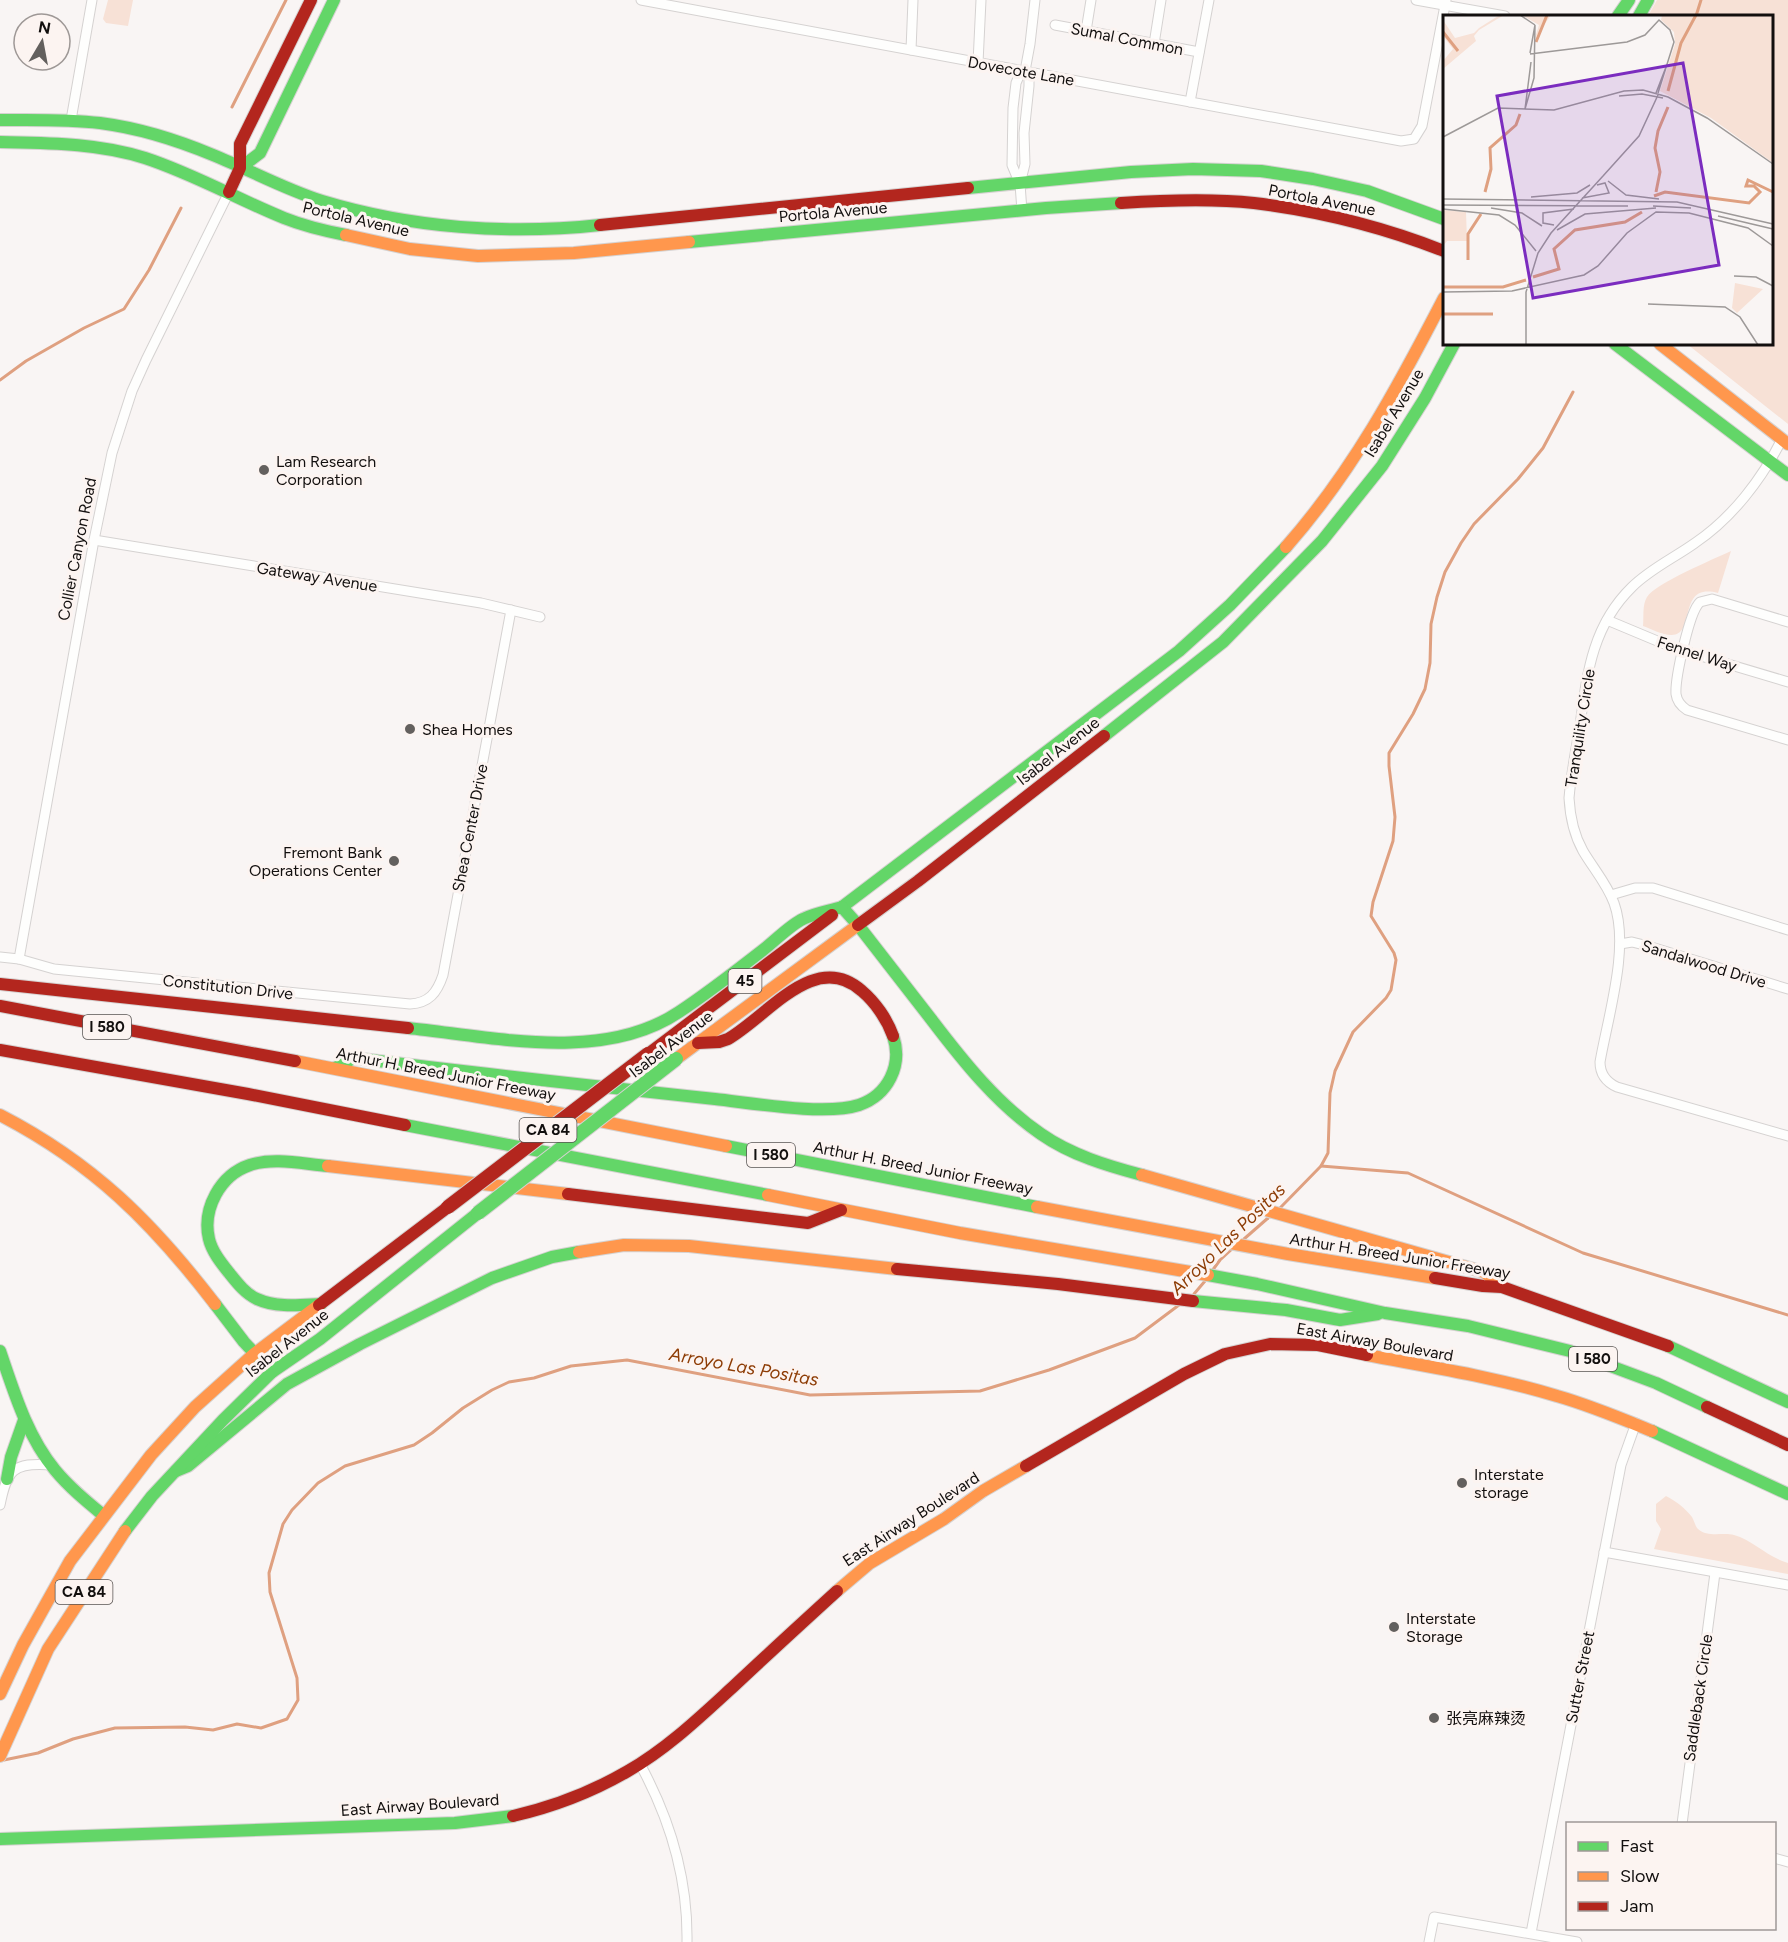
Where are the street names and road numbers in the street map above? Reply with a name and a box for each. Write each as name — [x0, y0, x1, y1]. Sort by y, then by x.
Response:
street label: Sumal Common — [1069, 19, 1185, 59]
street label: Dovecote Lane — [966, 52, 1076, 90]
street label: Portola Avenue — [1267, 180, 1377, 220]
street label: Portola Avenue — [301, 198, 411, 241]
street label: Portola Avenue — [778, 198, 888, 226]
street label: Isabel Avenue — [1360, 365, 1428, 461]
street label: Collier Canyon Road — [54, 476, 100, 622]
street label: Gateway Avenue — [255, 558, 379, 596]
street label: Fennel Way — [1655, 632, 1740, 676]
street label: Tranquility Circle — [1561, 667, 1599, 789]
street label: Isabel Avenue — [1013, 713, 1103, 789]
street label: Shea Center Drive — [448, 762, 492, 894]
street label: Sandalwood Drive — [1639, 936, 1769, 992]
road number: 45 — [728, 969, 762, 993]
street label: Constitution Drive — [162, 971, 294, 1003]
street label: Isabel Avenue — [625, 1006, 717, 1082]
road number: I 580 — [83, 1015, 131, 1039]
street label: Arthur H. Breed Junior Freeway — [335, 1043, 558, 1105]
road number: CA 84 — [520, 1118, 576, 1142]
street label: Arthur H. Breed Junior Freeway — [812, 1137, 1035, 1199]
road number: I 580 — [747, 1143, 795, 1167]
street label: Arthur H. Breed Junior Freeway — [1288, 1229, 1512, 1283]
street label: Isabel Avenue — [242, 1305, 332, 1381]
street label: East Airway Boulevard — [1295, 1319, 1455, 1365]
road number: I 580 — [1569, 1347, 1617, 1371]
street label: East Airway Boulevard — [839, 1468, 983, 1570]
road number: CA 84 — [56, 1580, 112, 1604]
street label: Sutter Street — [1562, 1629, 1598, 1725]
street label: Saddleback Circle — [1680, 1633, 1716, 1763]
street label: East Airway Boulevard — [340, 1790, 500, 1820]

